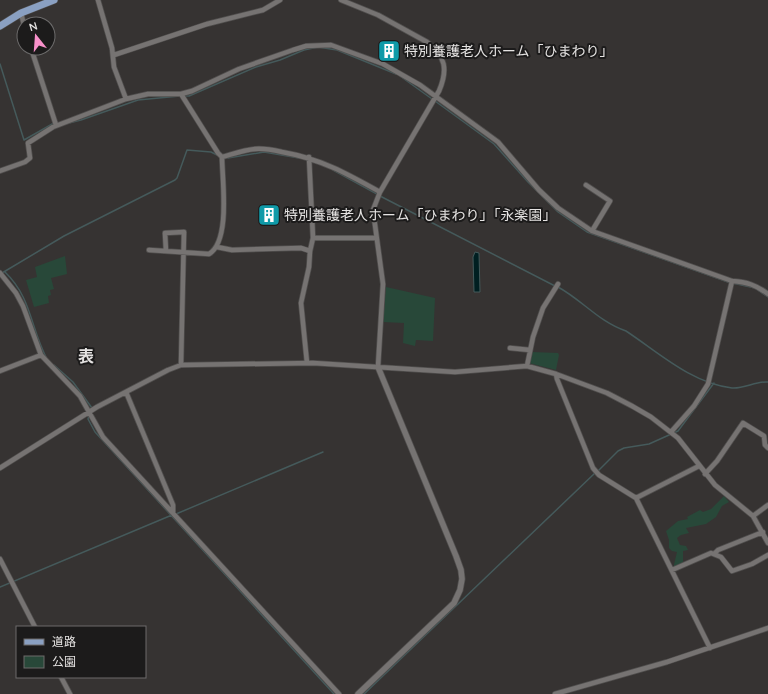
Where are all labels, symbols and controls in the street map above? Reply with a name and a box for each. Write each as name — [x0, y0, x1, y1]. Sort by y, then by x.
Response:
north arrow — [16, 16, 56, 56]
text: N — [27, 19, 39, 34]
building icon: 特別養護老人ホーム「ひまわり」 — [376, 38, 402, 64]
place label: 特別養護老人ホーム「ひまわり」 — [404, 42, 614, 60]
building icon: 特別養護老人ホーム「ひまわり」「永楽園」 — [256, 202, 282, 228]
place label: 特別養護老人ホーム「ひまわり」「永楽園」 — [284, 206, 557, 224]
district label: 表 — [78, 346, 94, 366]
legend — [16, 626, 146, 678]
text: 道路 — [52, 634, 76, 649]
text: 公園 — [52, 654, 76, 669]

